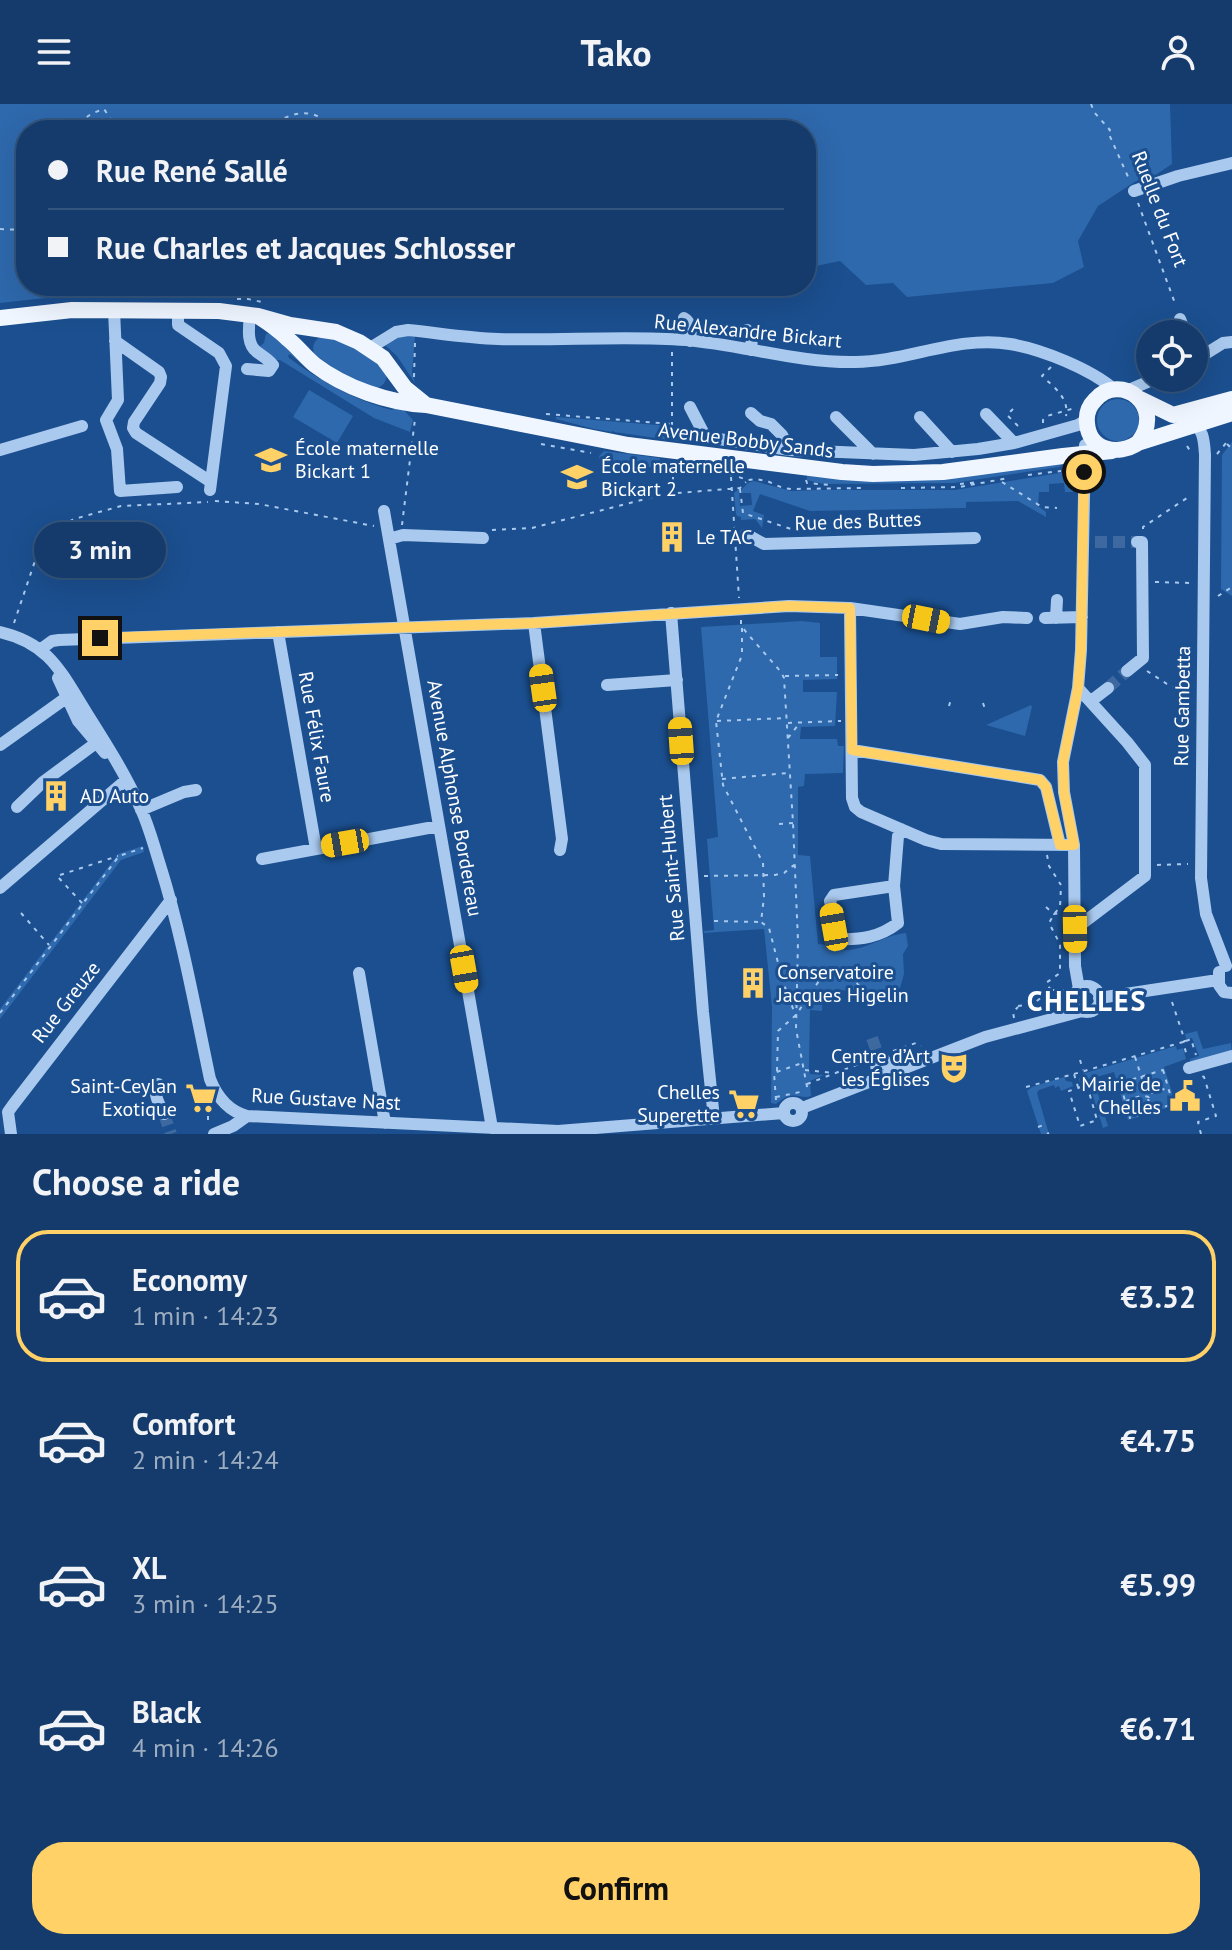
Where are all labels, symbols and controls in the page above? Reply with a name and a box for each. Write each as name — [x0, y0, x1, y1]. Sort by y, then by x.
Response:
text: Tako — [580, 29, 652, 76]
icon: menu — [32, 30, 76, 74]
icon: person — [1156, 30, 1200, 74]
street label: Ruelle du Fort — [1126, 147, 1194, 271]
text: Rue René Sallé — [96, 151, 288, 190]
text: Rue Charles et Jacques Schlosser — [96, 228, 515, 267]
street label: Rue Alexandre Bickart — [653, 308, 843, 354]
map controls — [1136, 320, 1208, 392]
button: locate — [1136, 320, 1208, 392]
street label: Avenue Bobby Sands — [657, 416, 835, 464]
place label: École maternelle Bickart 1 — [295, 435, 439, 484]
school or university icon: École maternelle Bickart 1 — [254, 443, 288, 477]
place label: École maternelle Bickart 2 — [601, 453, 745, 502]
route start — [1066, 454, 1102, 490]
school or university icon: École maternelle Bickart 2 — [560, 460, 594, 494]
street label: Rue des Buttes — [794, 506, 922, 536]
building icon: Le TAC — [655, 520, 689, 554]
callout: 3 min — [34, 522, 166, 578]
place label: Le TAC — [696, 524, 752, 550]
text: 3 min — [68, 533, 132, 566]
car — [900, 603, 952, 635]
route end — [82, 620, 118, 656]
street label: Rue Gambetta — [1168, 645, 1196, 767]
car — [528, 663, 558, 713]
street label: Rue Félix Faure — [293, 669, 341, 805]
street label: Avenue Alphonse Bordereau — [421, 678, 489, 918]
car — [667, 716, 695, 766]
building icon: AD Auto — [39, 779, 73, 813]
place label: AD Auto — [80, 783, 149, 809]
street label: Rue Saint-Hubert — [652, 793, 690, 943]
car — [319, 827, 371, 859]
car — [818, 901, 850, 953]
car — [1063, 905, 1087, 953]
car — [448, 943, 480, 995]
street label: Rue Greuze — [26, 956, 106, 1048]
place label: Conservatoire Jacques Higelin — [776, 959, 909, 1008]
building icon: Conservatoire Jacques Higelin — [736, 966, 770, 1000]
district label: CHELLES — [1027, 982, 1147, 1019]
place label: Centre d’Art les Églises — [831, 1043, 930, 1092]
theatre icon: Centre d’Art les Églises — [937, 1051, 971, 1085]
place label: Mairie de Chelles — [1081, 1071, 1161, 1120]
place label: Saint-Ceylan Exotique — [70, 1073, 177, 1122]
place label: Chelles Superette — [637, 1079, 720, 1128]
public building icon: Mairie de Chelles — [1168, 1079, 1202, 1113]
supermarket icon: Saint-Ceylan Exotique — [184, 1081, 218, 1115]
street label: Rue Gustave Nast — [251, 1082, 402, 1116]
supermarket icon: Chelles Superette — [727, 1087, 761, 1121]
text: Choose a ride — [32, 1158, 240, 1205]
icon: car — [36, 1260, 108, 1332]
text: Economy — [132, 1260, 247, 1299]
text: €3.52 — [1121, 1277, 1196, 1316]
text: 1 min · 14:23 — [132, 1299, 279, 1332]
icon: car — [36, 1404, 108, 1476]
text: Comfort — [132, 1404, 235, 1443]
text: €4.75 — [1121, 1421, 1196, 1460]
text: 2 min · 14:24 — [132, 1443, 279, 1476]
icon: car — [36, 1548, 108, 1620]
text: XL — [132, 1548, 166, 1587]
text: €5.99 — [1121, 1565, 1196, 1604]
text: 3 min · 14:25 — [132, 1587, 279, 1620]
icon: car — [36, 1692, 108, 1764]
text: Black — [132, 1692, 201, 1731]
text: €6.71 — [1121, 1709, 1196, 1748]
text: 4 min · 14:26 — [132, 1731, 279, 1764]
button: Confirm — [32, 1842, 1200, 1934]

